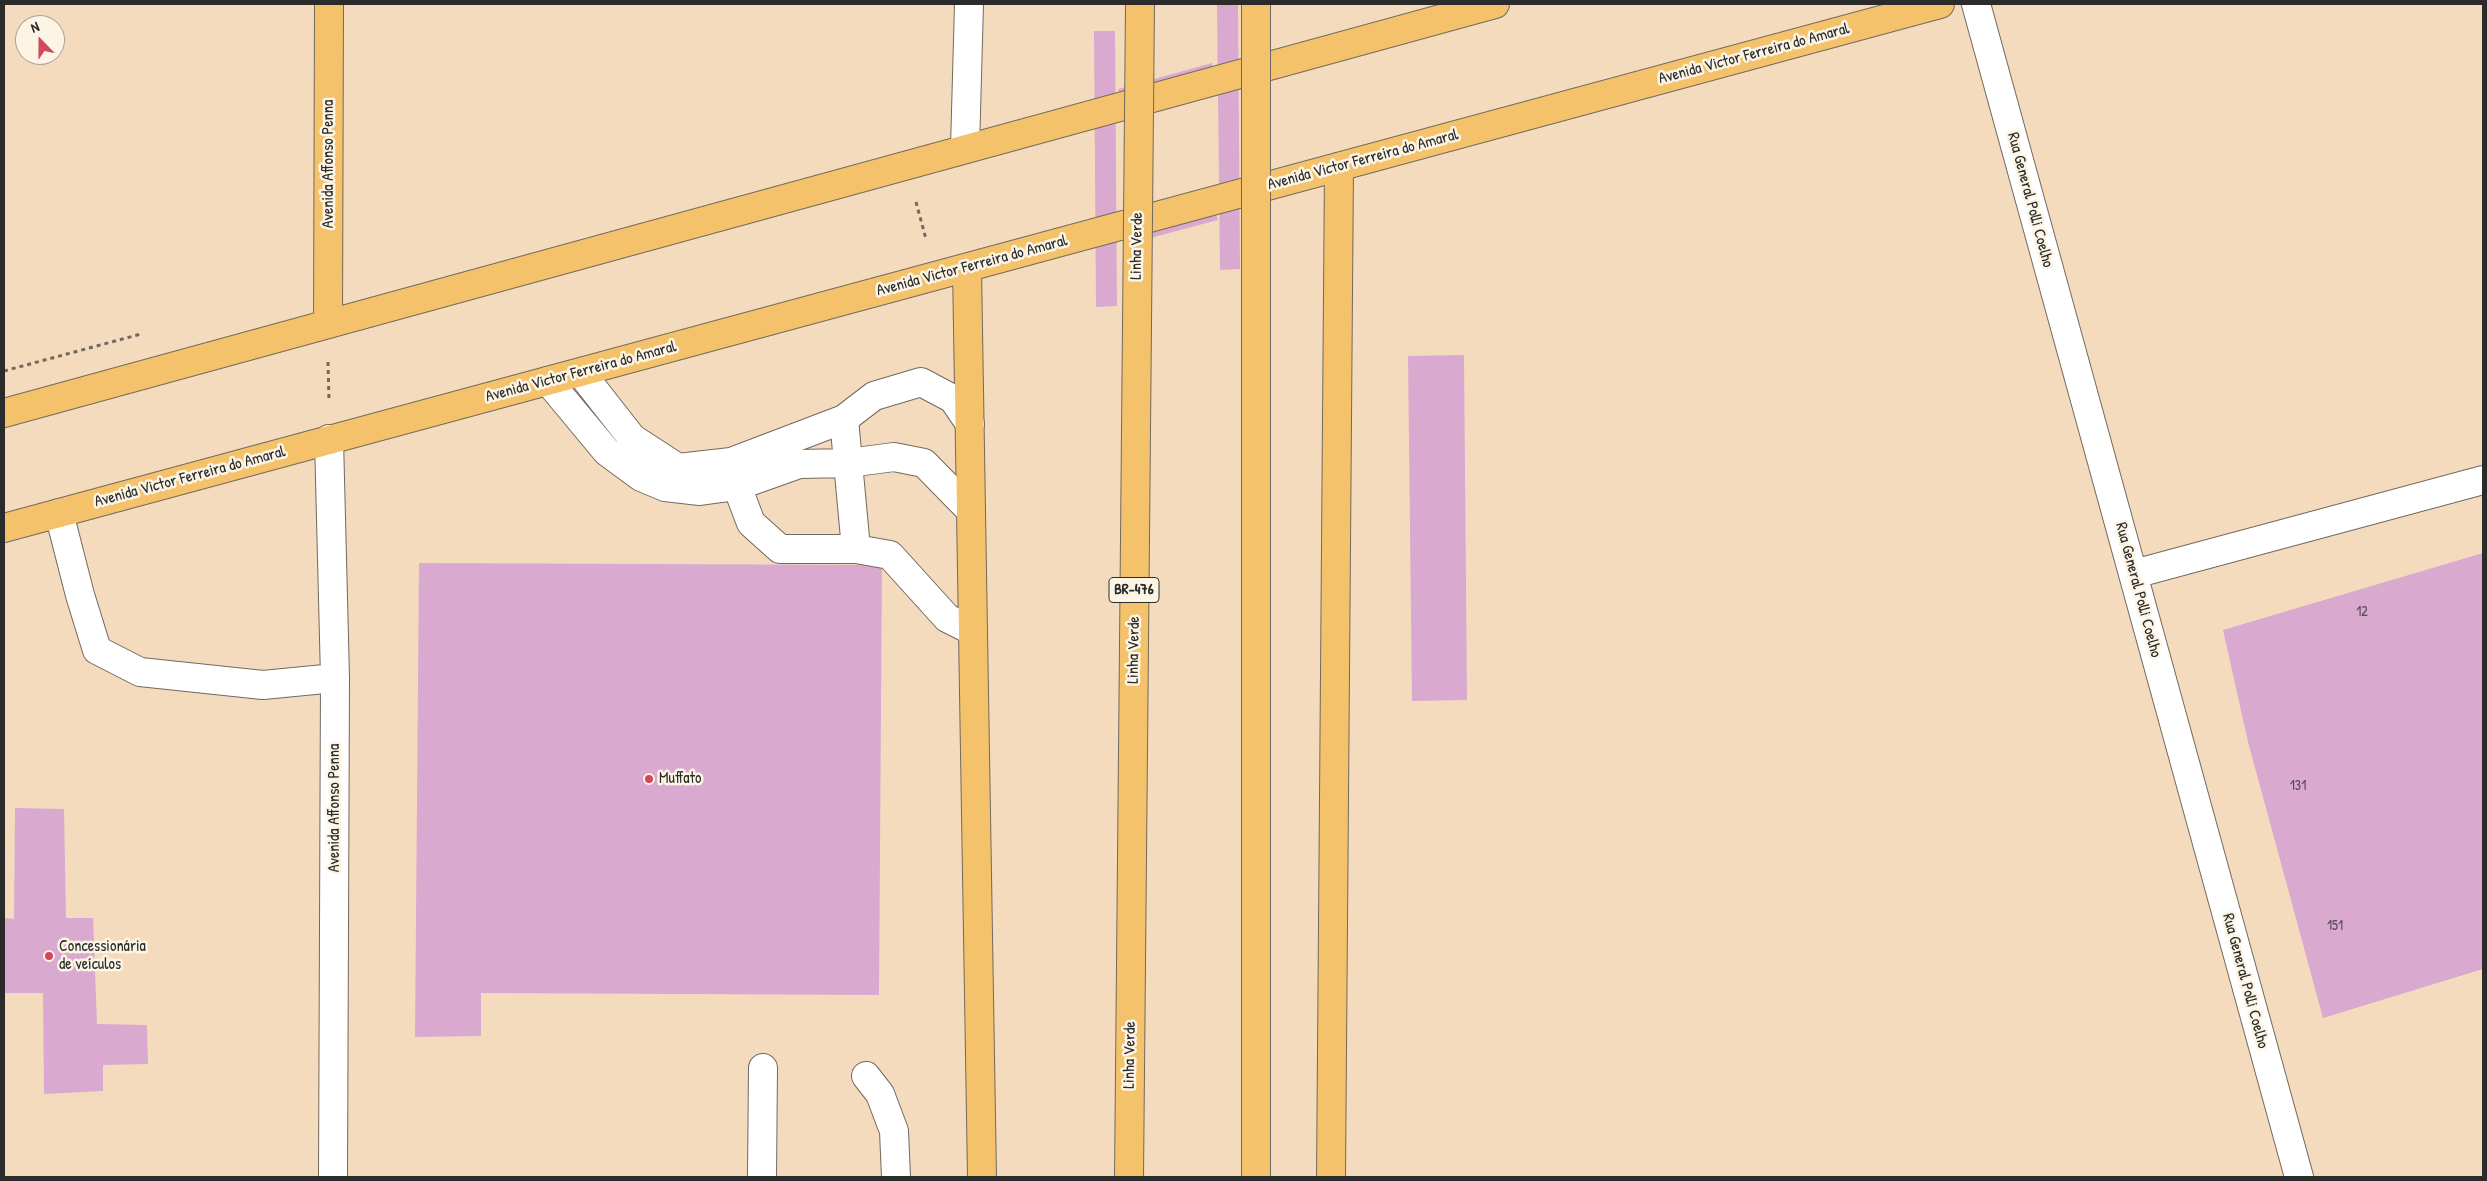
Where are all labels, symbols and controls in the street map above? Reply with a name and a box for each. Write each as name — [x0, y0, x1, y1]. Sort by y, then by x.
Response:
north arrow — [15, 15, 65, 65]
text: N — [28, 16, 42, 37]
street label: Avenida Victor Ferreira do Amaral — [1656, 19, 1852, 89]
street label: Avenida Affonso Penna — [319, 100, 339, 228]
street label: Avenida Victor Ferreira do Amaral — [1265, 125, 1461, 195]
street label: Rua General Polli Coelho — [2003, 130, 2057, 270]
street label: Linha Verde — [1127, 212, 1147, 280]
street label: Avenida Victor Ferreira do Amaral — [874, 231, 1070, 301]
street label: Avenida Victor Ferreira do Amaral — [483, 337, 679, 407]
street label: Avenida Victor Ferreira do Amaral — [92, 442, 288, 512]
street label: Rua General Polli Coelho — [2111, 520, 2165, 660]
road number: BR-476 — [1109, 578, 1159, 602]
house number: 12 — [2356, 604, 2368, 620]
street label: Linha Verde — [1124, 616, 1144, 684]
street label: Avenida Affonso Penna — [325, 744, 345, 872]
place label: Muffato — [659, 769, 702, 789]
marker: Muffato — [643, 773, 655, 785]
house number: 131 — [2290, 778, 2306, 794]
street label: Rua General Polli Coelho — [2218, 911, 2272, 1051]
house number: 151 — [2327, 918, 2343, 934]
place label: Concessionária de veículos — [59, 937, 146, 975]
marker: Concessionária de veículos — [43, 950, 55, 962]
street label: Linha Verde — [1120, 1021, 1140, 1089]

